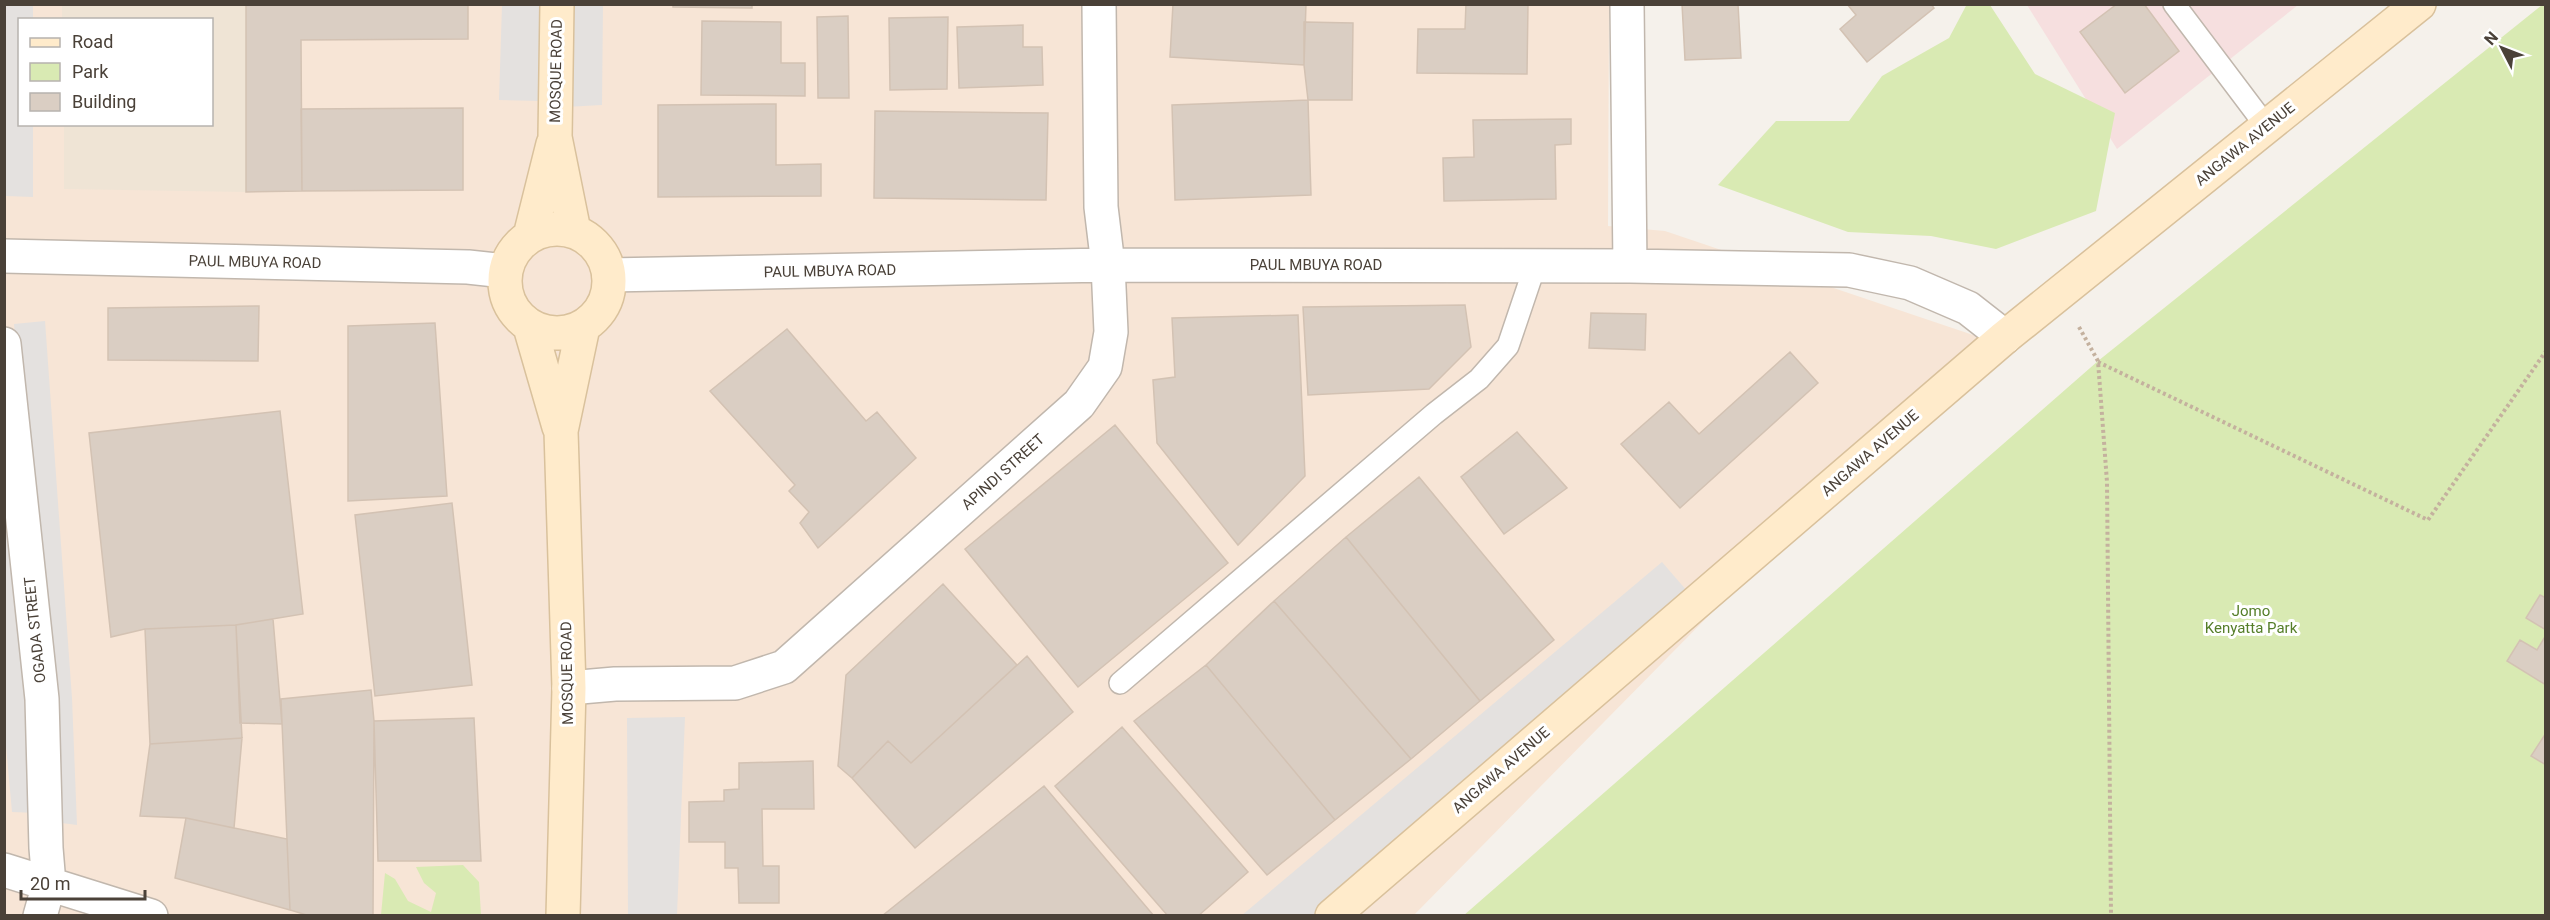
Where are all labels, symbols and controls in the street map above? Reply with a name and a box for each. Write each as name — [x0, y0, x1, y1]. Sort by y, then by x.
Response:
legend — [18, 18, 213, 126]
north arrow — [2472, 18, 2532, 78]
street label: MOSQUE ROAD — [546, 19, 566, 123]
text: N — [2480, 28, 2502, 49]
text: Road — [72, 31, 113, 52]
text: Park — [72, 61, 109, 82]
text: Building — [72, 91, 136, 112]
street label: ANGAWA AVENUE — [2192, 98, 2299, 190]
street label: PAUL MBUYA ROAD — [189, 252, 321, 272]
street label: PAUL MBUYA ROAD — [1250, 256, 1382, 274]
street label: PAUL MBUYA ROAD — [764, 261, 896, 281]
street label: ANGAWA AVENUE — [1818, 406, 1923, 500]
street label: APINDI STREET — [958, 430, 1048, 514]
street label: OGADA STREET — [20, 576, 50, 684]
park label: Jomo Kenyatta Park — [2205, 602, 2298, 637]
street label: MOSQUE ROAD — [557, 621, 577, 725]
street label: ANGAWA AVENUE — [1449, 723, 1554, 817]
scale bar — [21, 863, 146, 901]
text: 20 m — [30, 873, 70, 894]

